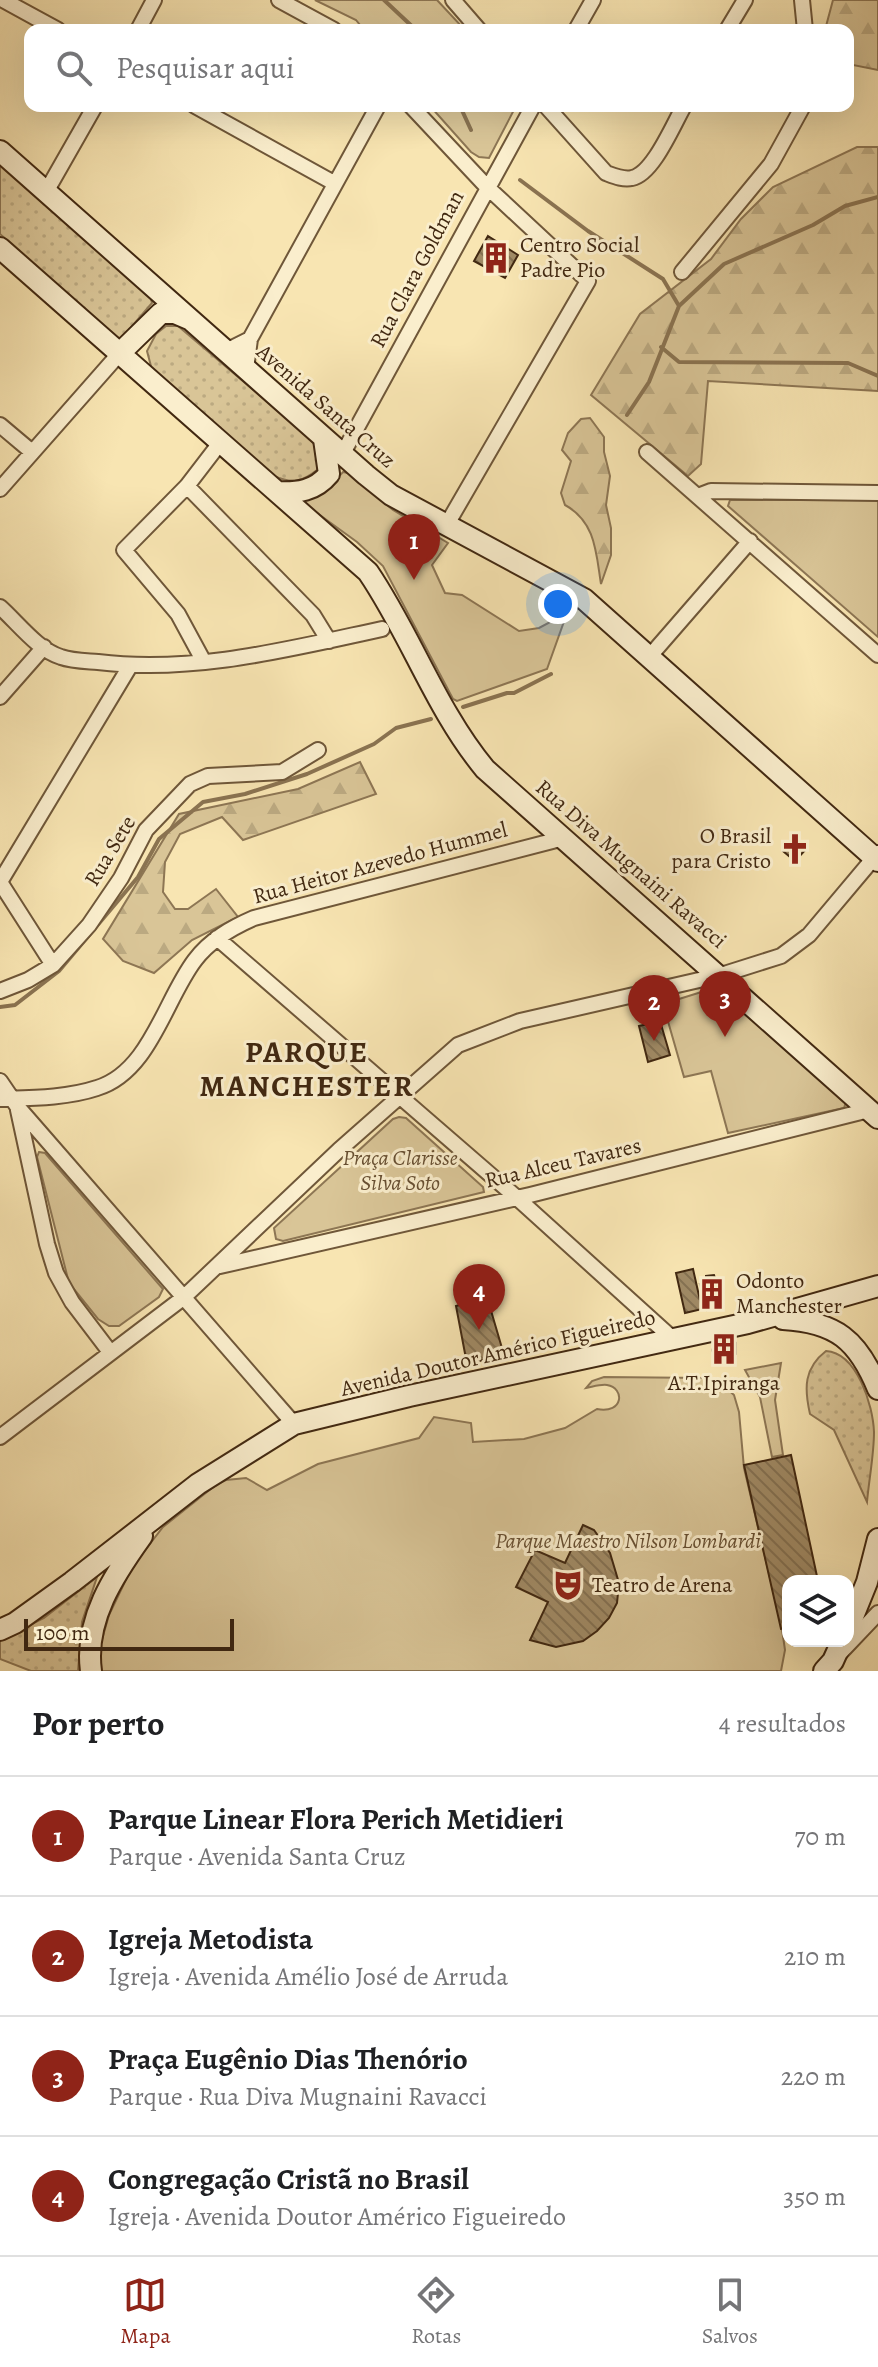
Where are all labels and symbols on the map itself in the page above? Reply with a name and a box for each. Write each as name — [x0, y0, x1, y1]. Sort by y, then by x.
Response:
street label: Rua Clara Goldman — [363, 185, 471, 353]
place label: Centro Social Padre Pio — [520, 230, 639, 285]
building icon: Centro Social Padre Pio — [479, 241, 513, 275]
street label: Avenida Santa Cruz — [249, 336, 402, 475]
pin: 1 — [388, 514, 440, 580]
your location — [538, 584, 578, 624]
street label: Rua Diva Mugnaini Ravacci — [529, 773, 733, 955]
street label: Rua Sete — [77, 810, 143, 892]
street label: Rua Heitor Azevedo Hummel — [250, 815, 510, 911]
place label: O Brasil para Cristo — [671, 821, 771, 876]
church icon: O Brasil para Cristo — [778, 832, 812, 866]
pin: 3 — [699, 971, 751, 1037]
pin: 2 — [628, 975, 680, 1041]
district label: PARQUE MANCHESTER — [200, 1032, 414, 1106]
street label: Rua Alceu Tavares — [482, 1130, 644, 1196]
park label: Praça Clarisse Silva Soto — [342, 1143, 458, 1198]
pin: 4 — [453, 1264, 505, 1330]
place label: Odonto Manchester — [736, 1266, 842, 1321]
building icon: Odonto Manchester — [695, 1277, 729, 1311]
street label: Avenida Doutor Américo Figueiredo — [337, 1302, 658, 1404]
building icon: A.T.Ipiranga — [707, 1332, 741, 1366]
place label: A.T.Ipiranga — [667, 1368, 781, 1398]
park label: Parque Maestro Nilson Lombardi — [495, 1526, 761, 1556]
theatre icon: Teatro de Arena — [551, 1568, 585, 1602]
place label: Teatro de Arena — [592, 1570, 733, 1600]
scale bar — [24, 1615, 234, 1651]

